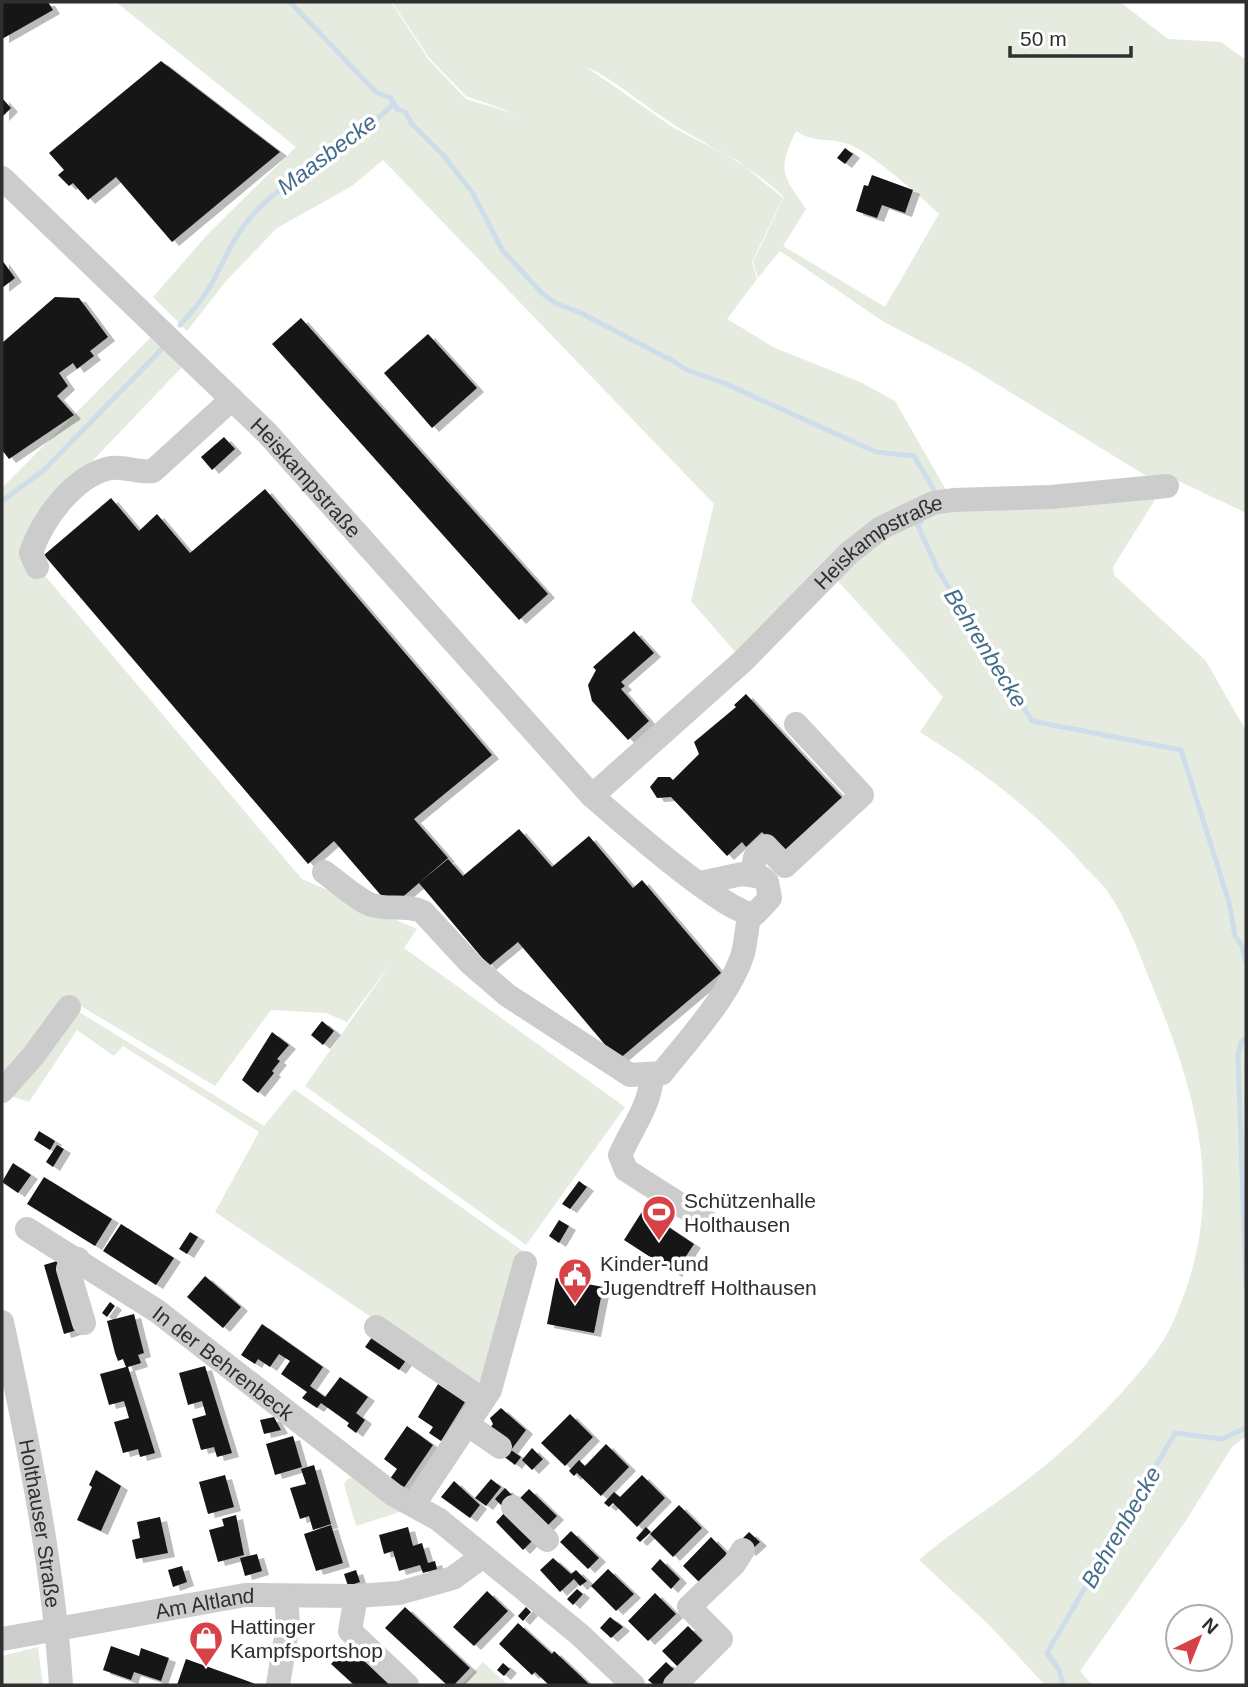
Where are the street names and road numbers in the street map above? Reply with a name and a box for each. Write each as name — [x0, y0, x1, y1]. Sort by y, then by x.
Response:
street label: Heiskampstraße — [247, 413, 366, 542]
street label: Heiskampstraße — [809, 490, 944, 593]
street label: In der Behrenbeck — [149, 1301, 299, 1425]
street label: Holthauser Straße — [15, 1437, 65, 1609]
street label: Am Altland — [153, 1583, 254, 1623]

